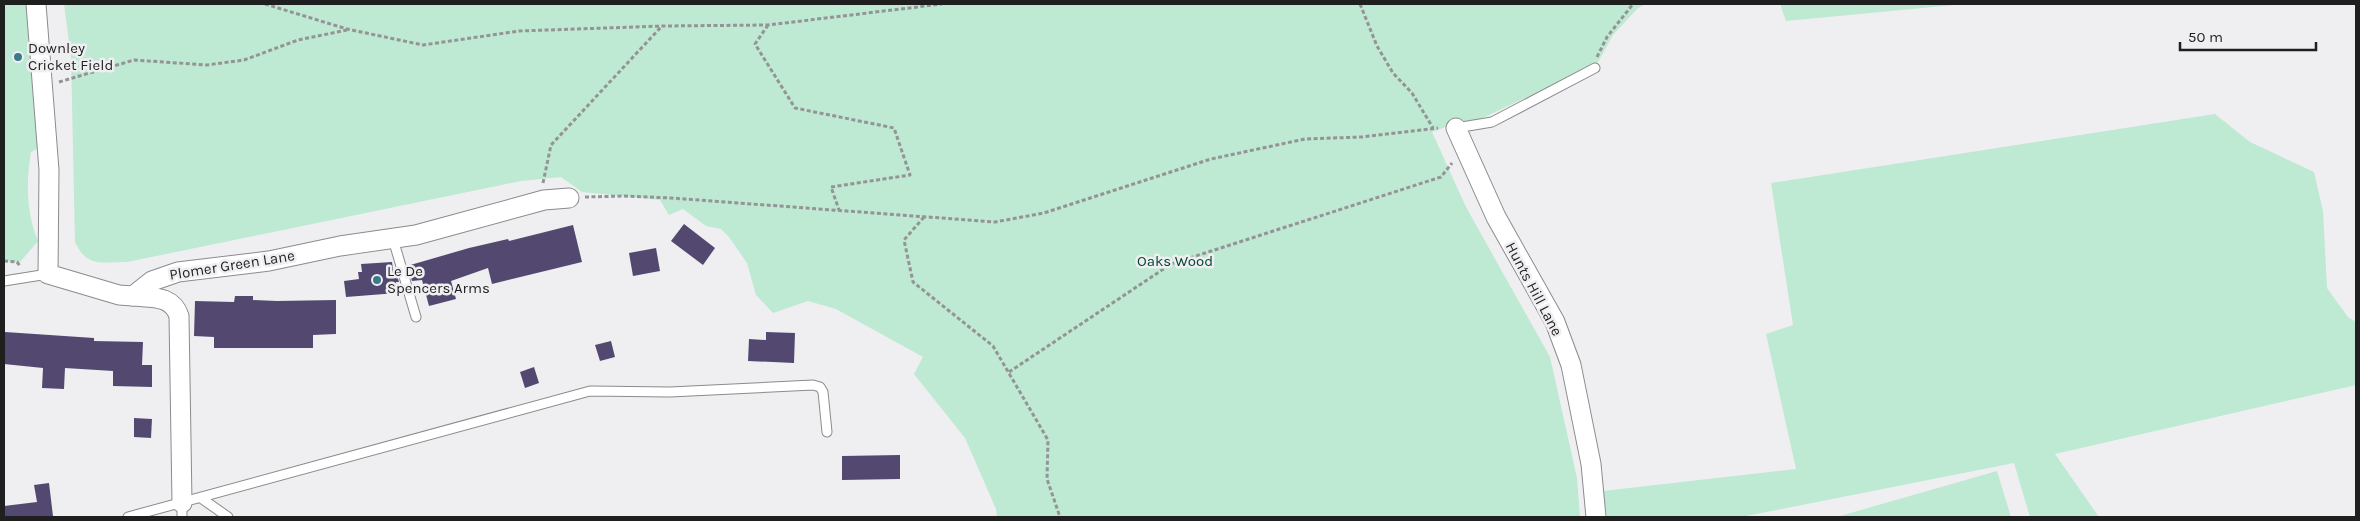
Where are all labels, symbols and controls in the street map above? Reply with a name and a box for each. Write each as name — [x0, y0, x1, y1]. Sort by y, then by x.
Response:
scale bar — [2180, 20, 2316, 52]
text: 50 m — [2188, 28, 2223, 46]
place label: Downley Cricket Field — [28, 39, 113, 74]
marker: Downley Cricket Field — [12, 51, 24, 63]
street label: Hunts Hill Lane — [1502, 239, 1566, 339]
street label: Plomer Green Lane — [168, 246, 296, 284]
park label: Oaks Wood — [1137, 252, 1213, 270]
place label: Le De Spencers Arms — [387, 262, 490, 297]
marker: Le De Spencers Arms — [371, 274, 383, 286]

